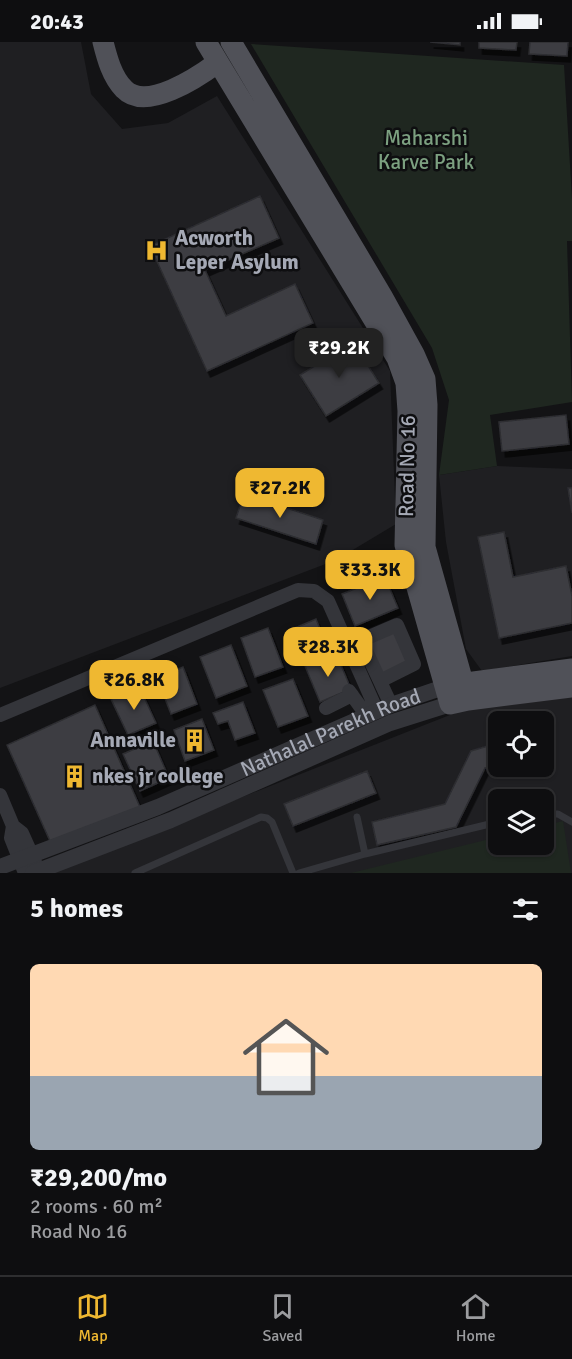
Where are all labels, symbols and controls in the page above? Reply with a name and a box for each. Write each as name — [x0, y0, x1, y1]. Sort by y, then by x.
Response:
text: 20:43 — [30, 8, 84, 35]
park label: Maharshi Karve Park — [378, 125, 475, 175]
place label: Acworth Leper Asylum — [175, 225, 299, 275]
hospital icon: Acworth Leper Asylum — [144, 237, 170, 263]
pin: ₹29.2K — [290, 328, 388, 379]
text: ₹29.2K — [308, 335, 370, 360]
street label: Road No 16 — [393, 415, 421, 517]
pin: ₹27.2K — [231, 468, 329, 519]
text: ₹27.2K — [249, 475, 311, 500]
pin: ₹33.3K — [321, 550, 419, 601]
text: ₹33.3K — [339, 557, 401, 582]
pin: ₹28.3K — [279, 627, 377, 678]
text: ₹28.3K — [297, 634, 359, 659]
pin: ₹26.8K — [85, 660, 183, 711]
text: ₹26.8K — [103, 667, 165, 692]
street label: Nathalal Parekh Road — [236, 683, 424, 782]
map controls — [488, 711, 554, 855]
button: locate — [488, 711, 554, 777]
place label: Annaville — [90, 727, 176, 753]
building icon: Annaville — [181, 727, 207, 753]
building icon: nkes jr college — [61, 763, 87, 789]
place label: nkes jr college — [92, 763, 223, 789]
button: layers — [488, 789, 554, 855]
text: 5 homes — [30, 893, 123, 925]
icon: filters — [509, 893, 542, 926]
icon: home — [232, 1003, 340, 1111]
text: ₹29,200/mo — [30, 1162, 167, 1194]
text: 2 rooms · 60 m² — [30, 1194, 163, 1219]
text: Road No 16 — [30, 1219, 127, 1244]
tab: Map — [76, 1290, 109, 1346]
tab: Saved — [262, 1290, 303, 1346]
tab: Home — [456, 1290, 496, 1346]

